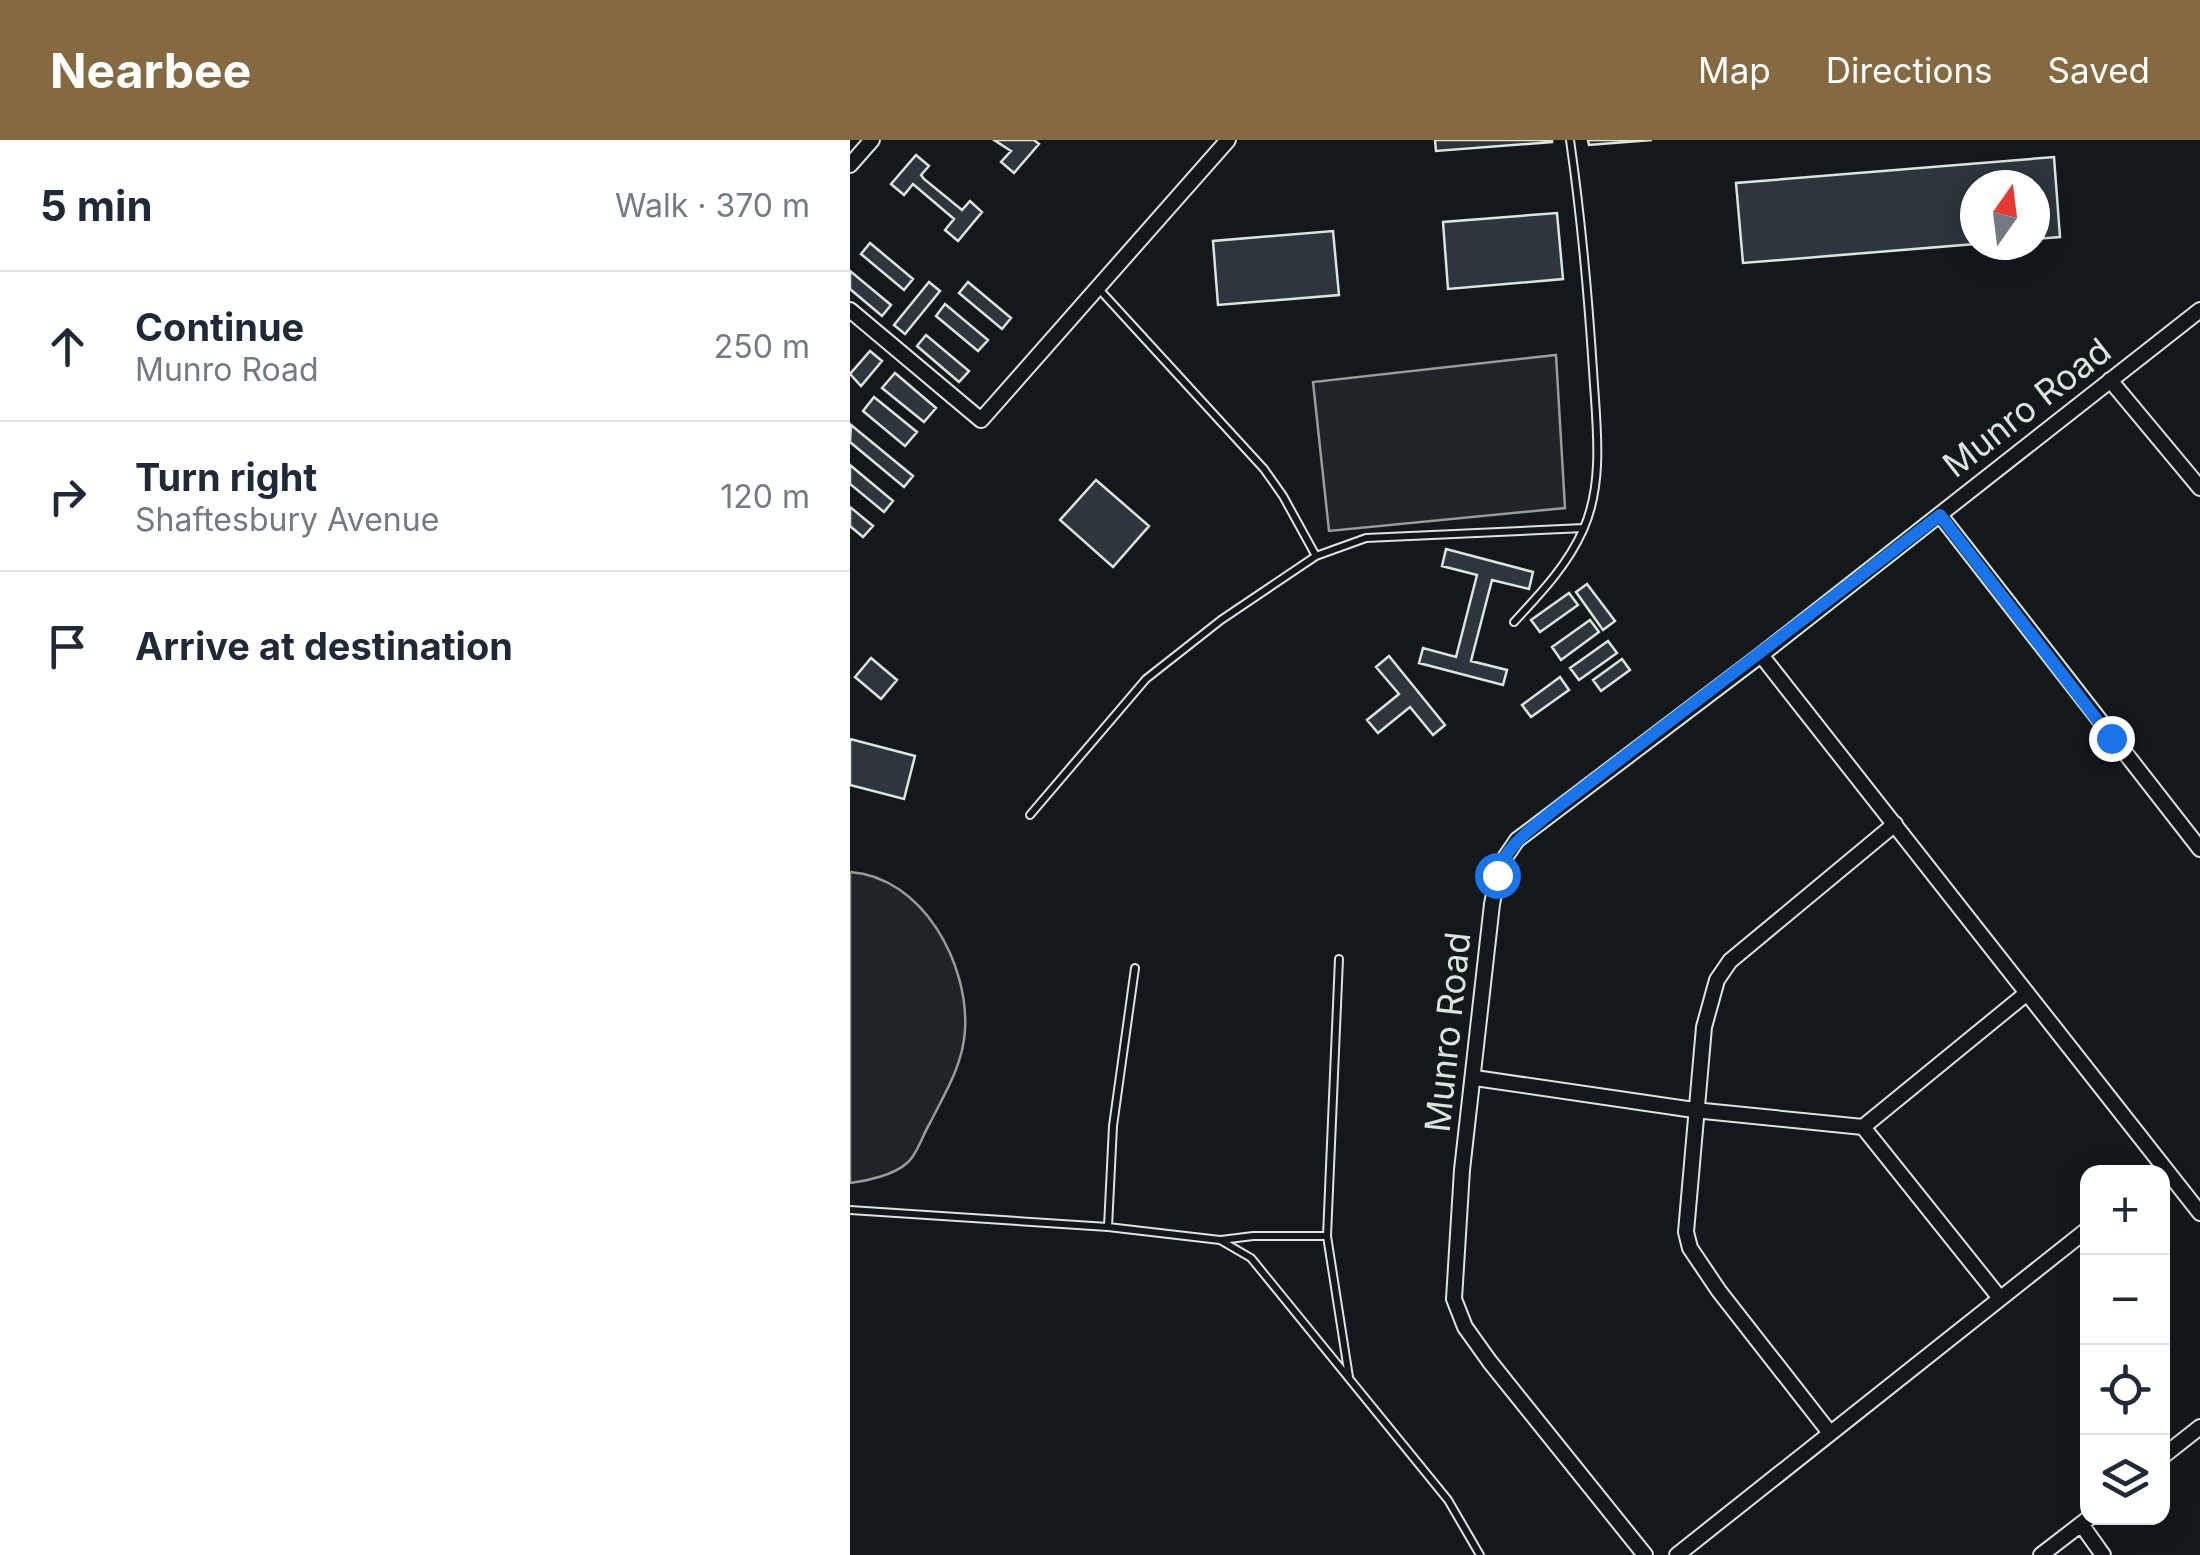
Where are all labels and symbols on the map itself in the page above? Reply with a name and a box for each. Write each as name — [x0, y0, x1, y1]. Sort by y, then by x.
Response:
north arrow — [1960, 170, 2050, 260]
street label: Munro Road — [1934, 329, 2118, 486]
route end — [2089, 716, 2135, 762]
route start — [1475, 853, 1521, 899]
street label: Munro Road — [1416, 930, 1478, 1134]

